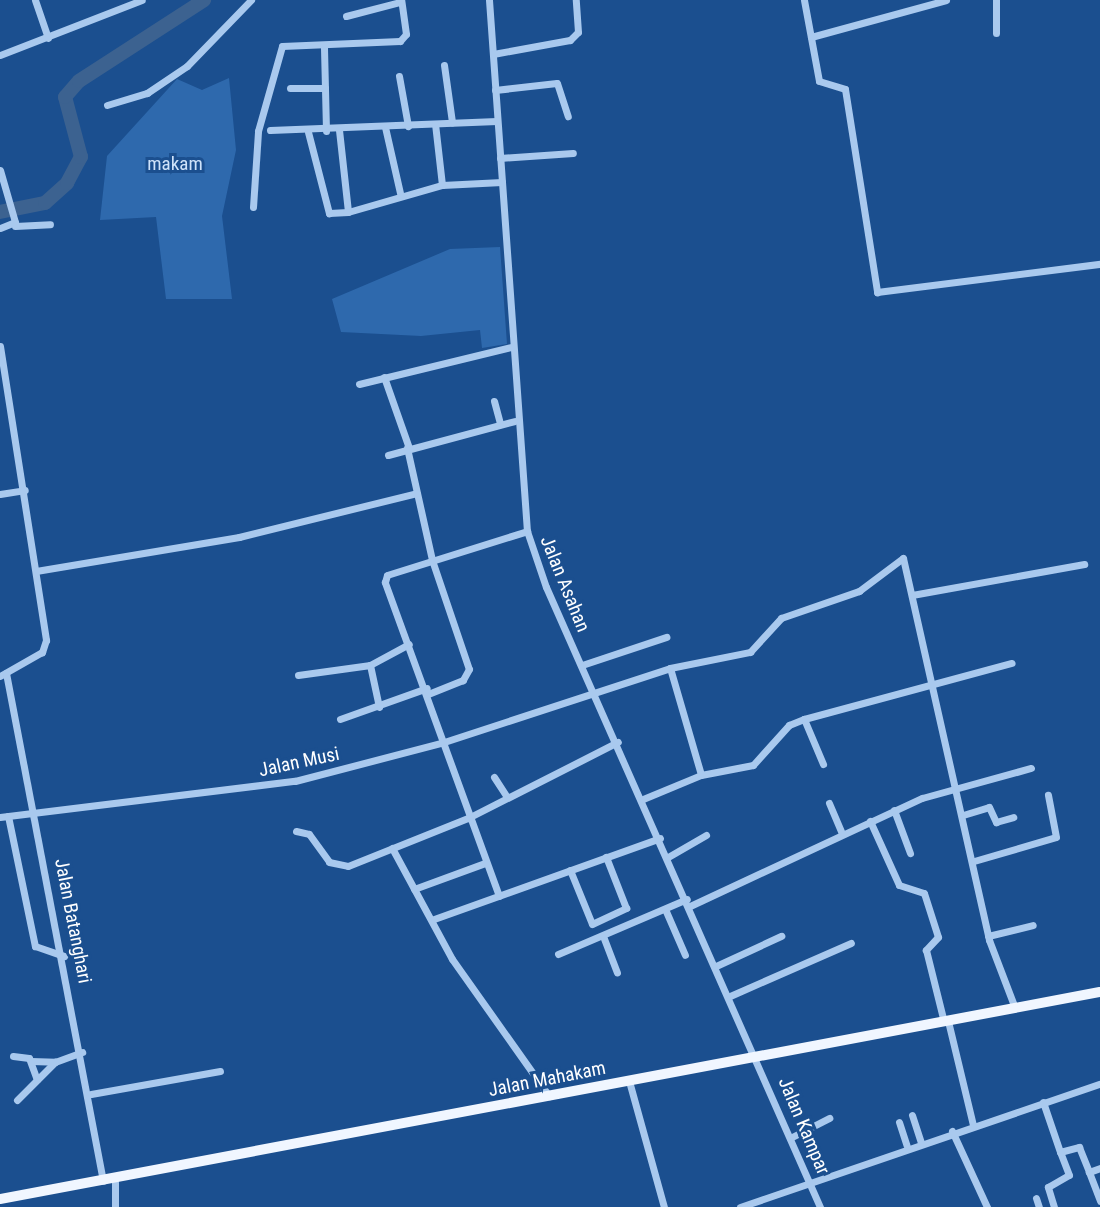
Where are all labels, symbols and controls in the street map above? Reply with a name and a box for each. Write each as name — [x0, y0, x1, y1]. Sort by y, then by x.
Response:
park label: makam — [147, 153, 203, 175]
street label: Jalan Asahan — [535, 533, 595, 635]
street label: Jalan Musi — [257, 742, 341, 782]
street label: Jalan Batanghari — [50, 857, 96, 985]
street label: Jalan Mahakam — [486, 1056, 608, 1102]
street label: Jalan Kampar — [773, 1074, 835, 1178]

